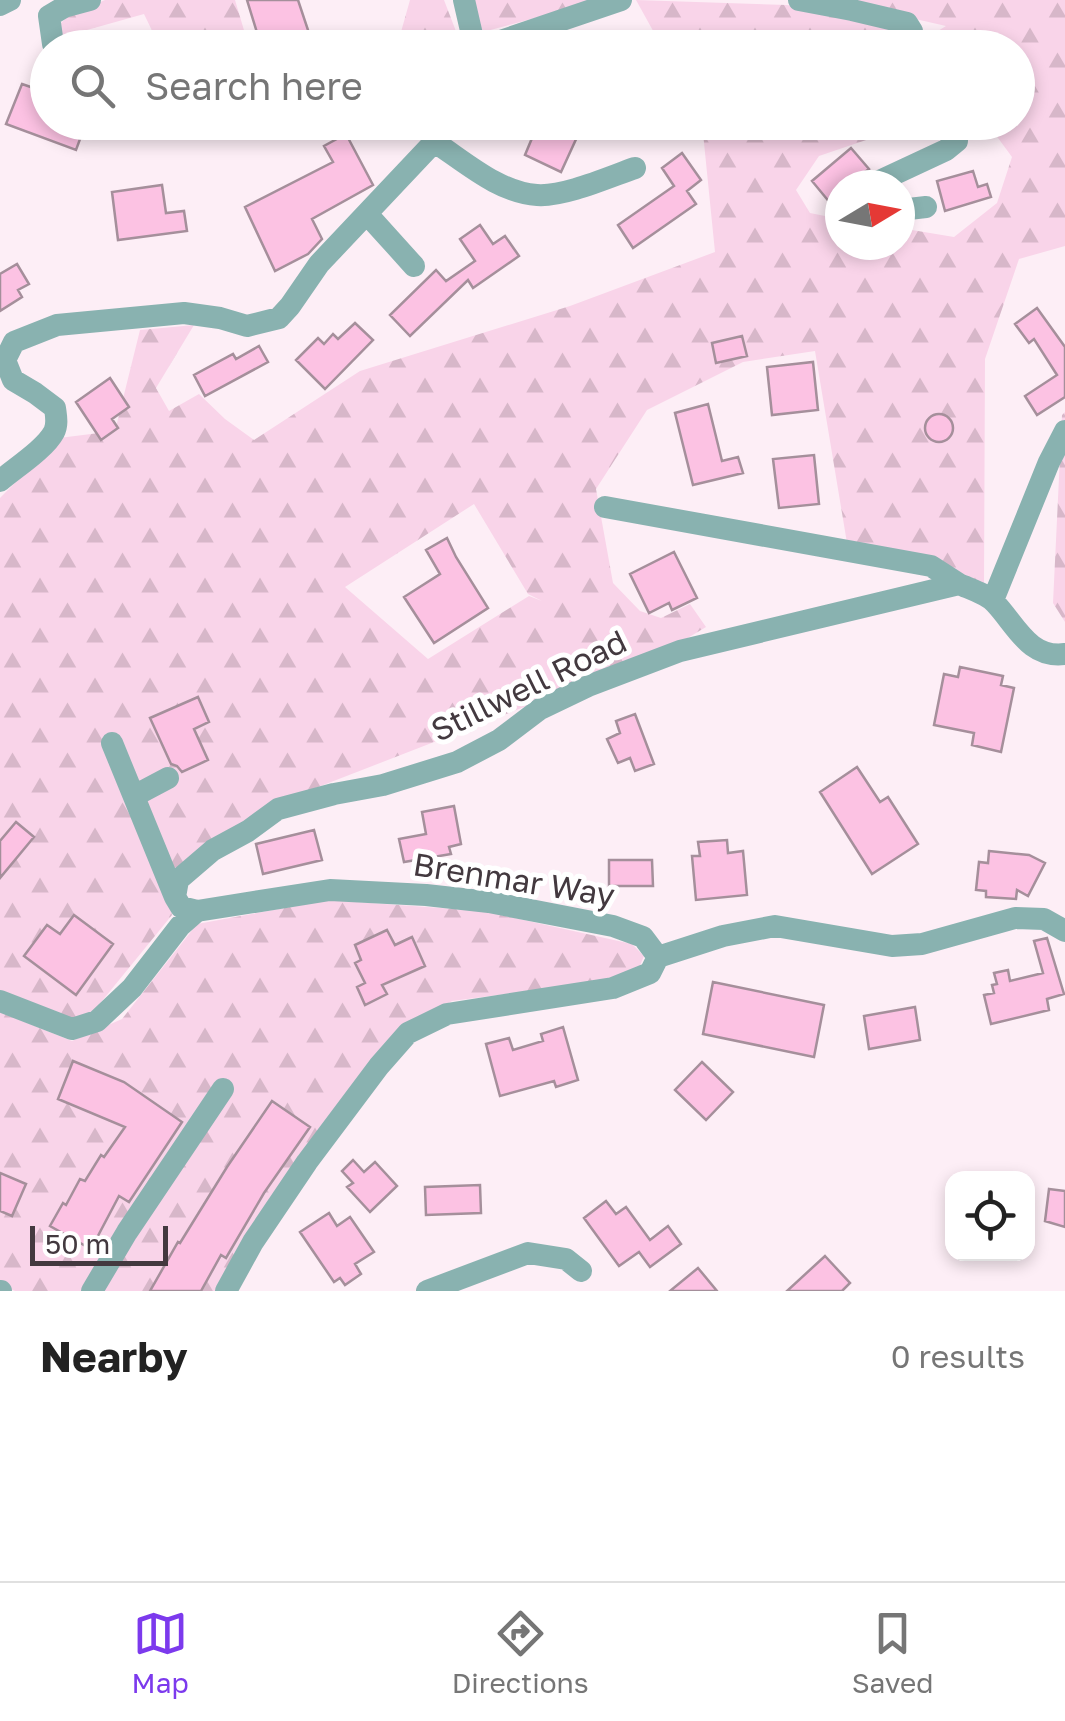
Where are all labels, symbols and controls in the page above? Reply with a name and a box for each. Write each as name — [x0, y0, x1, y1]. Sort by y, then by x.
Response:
search box — [30, 30, 1035, 140]
icon: search — [65, 58, 120, 113]
text: Search here — [145, 63, 363, 108]
north arrow — [825, 170, 915, 260]
street label: Stillwell Road — [425, 621, 632, 749]
street label: Brenmar Way — [411, 844, 618, 914]
map controls — [945, 1171, 1035, 1261]
button: locate — [945, 1171, 1035, 1261]
scale bar — [30, 1221, 168, 1266]
text: 50 m — [45, 1227, 110, 1260]
text: Nearby — [40, 1331, 188, 1381]
text: 0 results — [891, 1337, 1025, 1375]
tab: Map — [132, 1606, 189, 1699]
tab: Directions — [452, 1606, 589, 1699]
tab: Saved — [852, 1606, 933, 1699]

